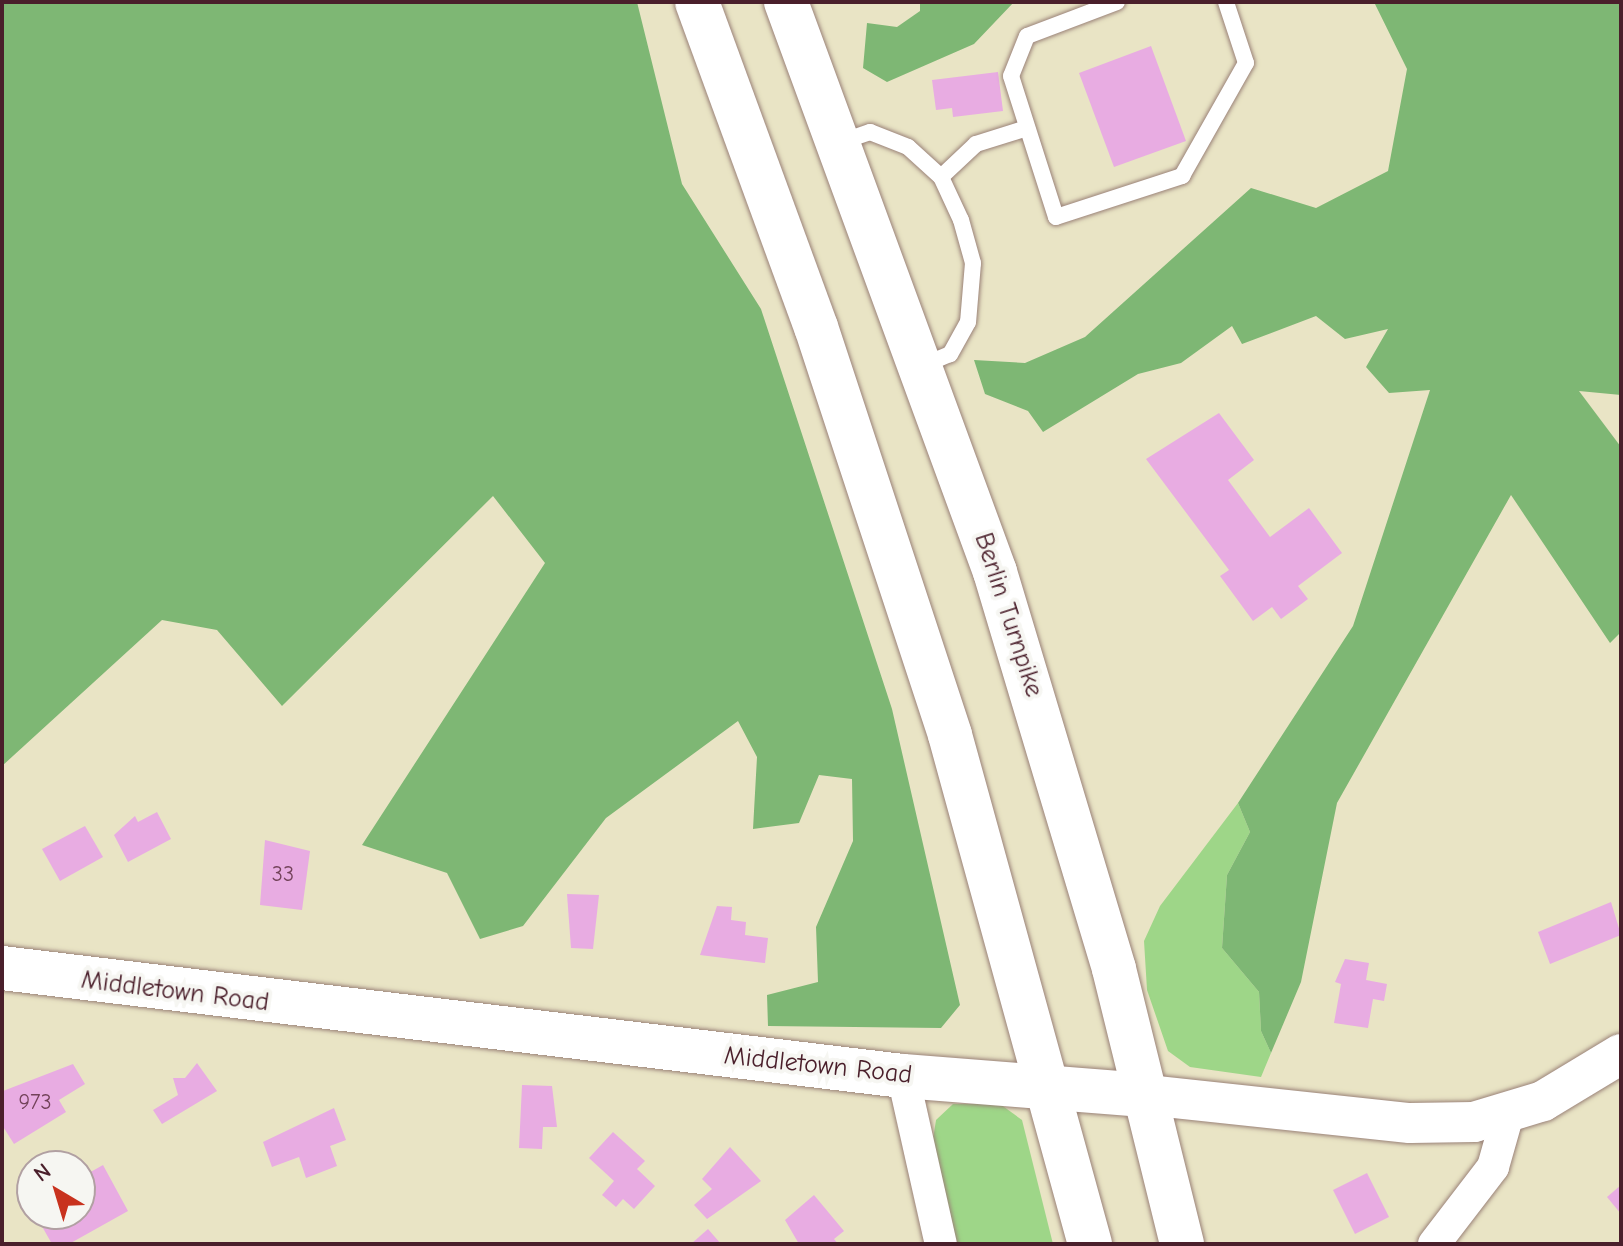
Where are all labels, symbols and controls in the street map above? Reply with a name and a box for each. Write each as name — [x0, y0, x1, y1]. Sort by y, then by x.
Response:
street label: Berlin Turnpike — [967, 529, 1049, 701]
house number: 33 — [272, 862, 294, 888]
street label: Middletown Road — [79, 965, 271, 1019]
street label: Middletown Road — [722, 1041, 914, 1091]
house number: 973 — [18, 1090, 52, 1116]
north arrow — [16, 1150, 96, 1230]
text: N — [29, 1158, 56, 1187]

